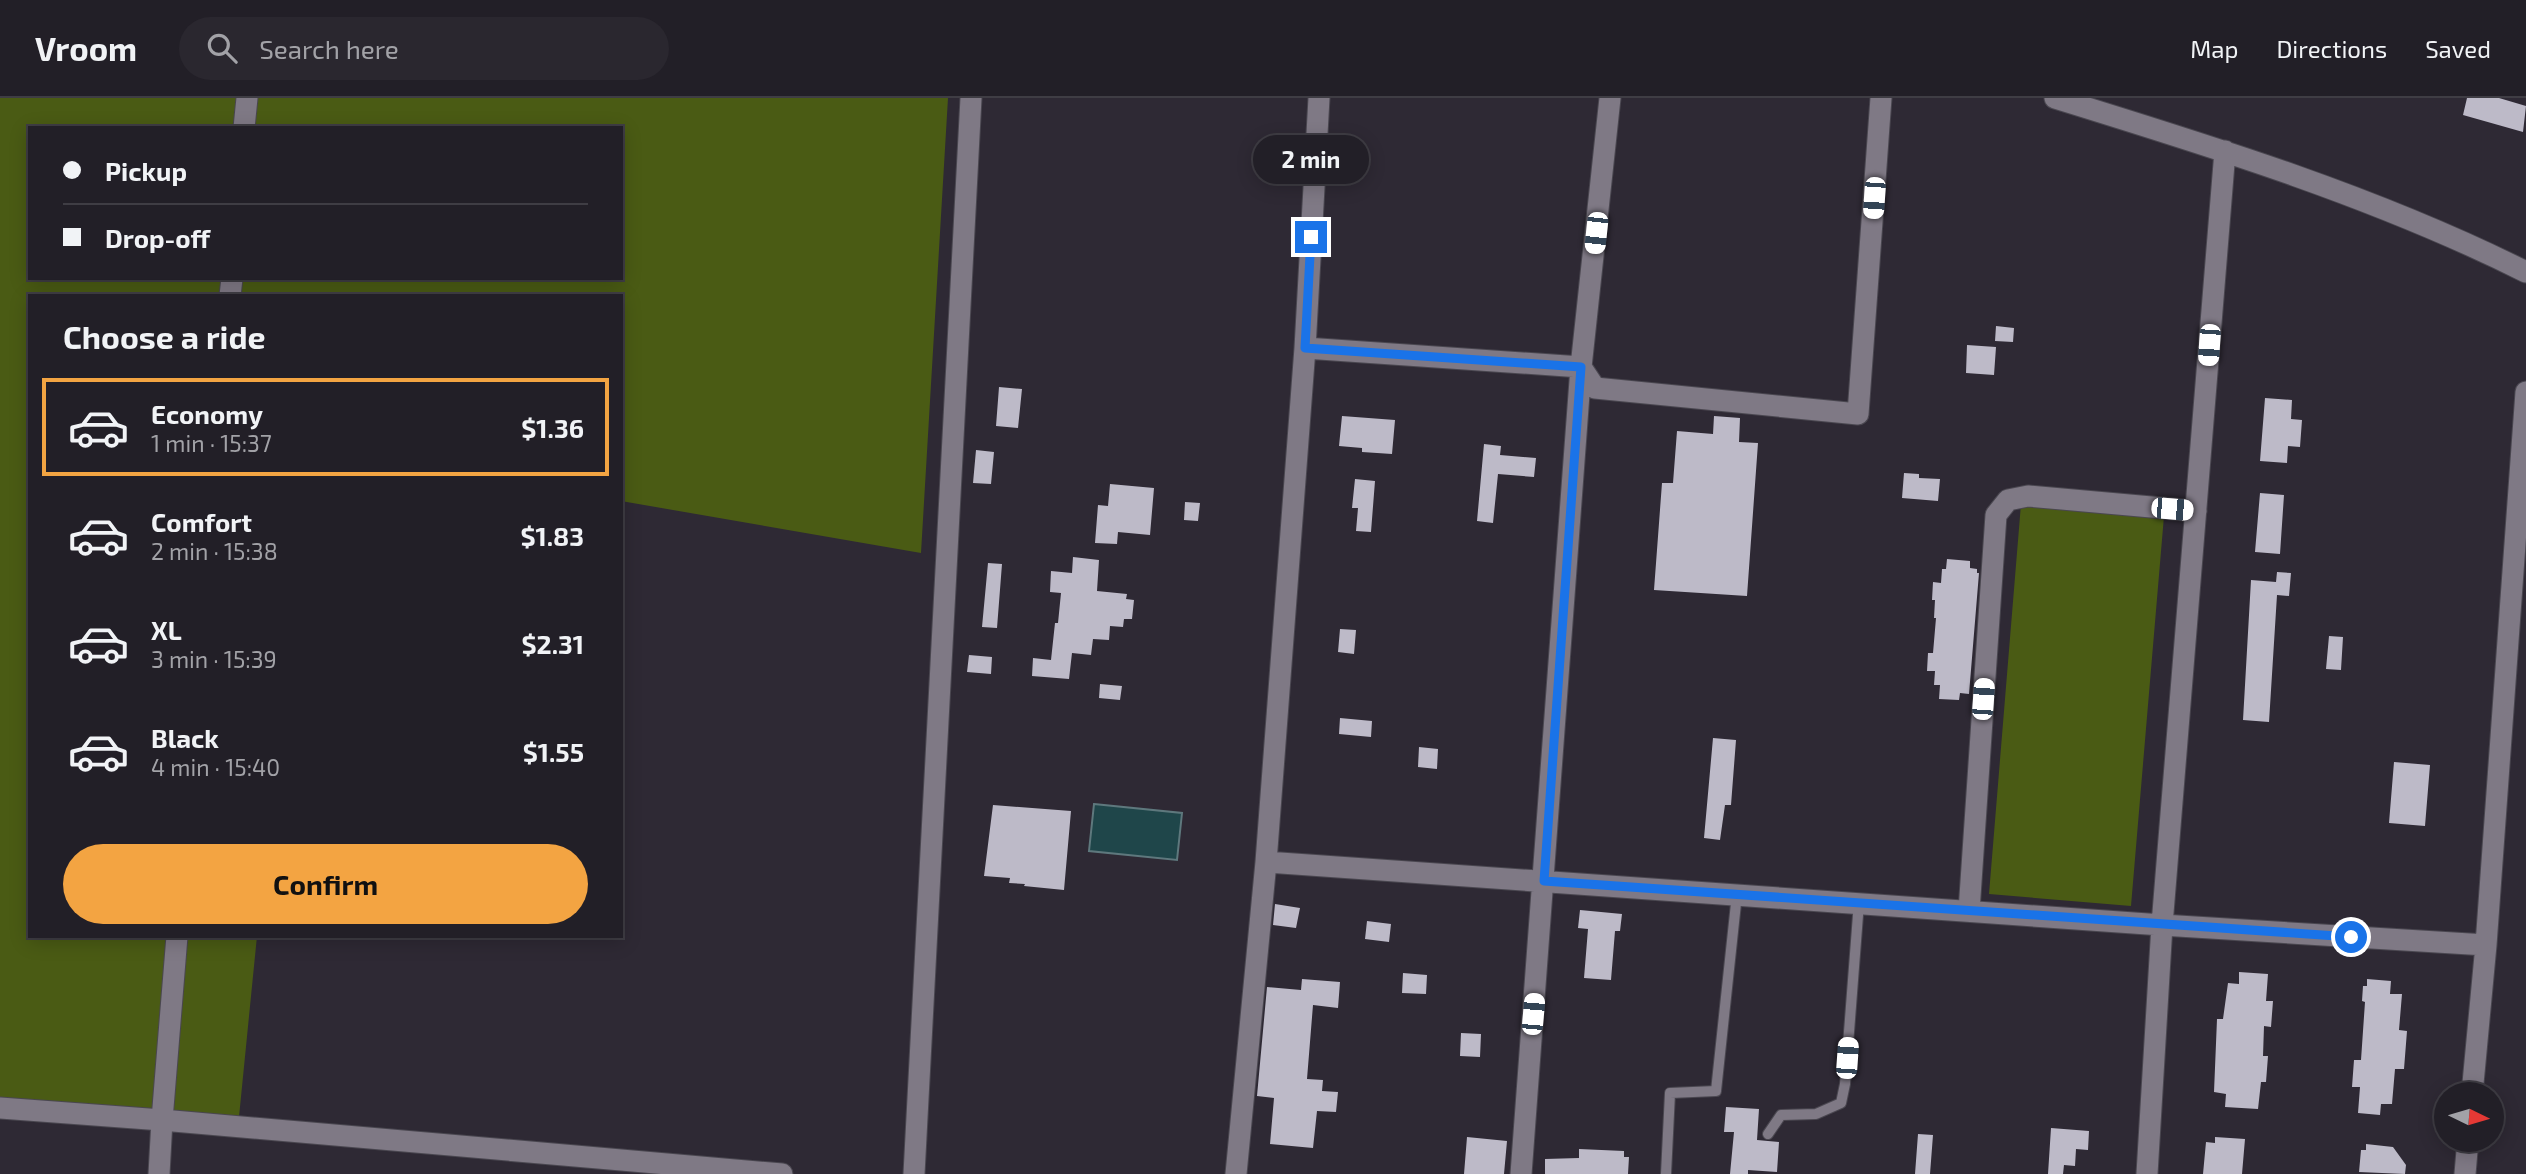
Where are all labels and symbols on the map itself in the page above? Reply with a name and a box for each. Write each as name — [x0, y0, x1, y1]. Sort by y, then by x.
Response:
callout: 2 min — [1253, 136, 1369, 184]
car — [1863, 176, 1886, 220]
car — [1584, 211, 1609, 255]
route end — [1295, 221, 1327, 253]
car — [2198, 323, 2221, 367]
car — [2151, 497, 2194, 521]
car — [1972, 677, 1995, 721]
route start — [2335, 921, 2367, 953]
car — [1521, 992, 1546, 1036]
car — [1836, 1036, 1859, 1080]
north arrow — [2434, 1082, 2504, 1152]

